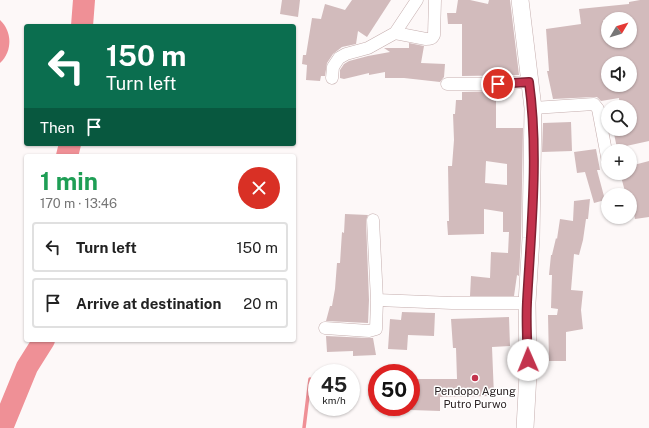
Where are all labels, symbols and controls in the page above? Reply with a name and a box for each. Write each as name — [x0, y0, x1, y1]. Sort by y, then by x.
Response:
north arrow — [601, 12, 637, 48]
map controls — [601, 12, 637, 224]
text: 150 m — [106, 39, 186, 72]
icon: left — [40, 40, 92, 92]
button: sound — [601, 56, 637, 92]
pin — [481, 67, 515, 101]
text: Turn left — [106, 73, 176, 94]
icon: arrive — [487, 73, 509, 95]
button: search — [601, 100, 637, 136]
icon: arrive — [83, 116, 105, 138]
text: Then — [40, 119, 75, 136]
button: + — [601, 144, 637, 180]
text: 1 min — [40, 167, 98, 195]
button: close — [238, 167, 280, 209]
button: − — [601, 188, 637, 224]
text: 170 m · 13:46 — [40, 196, 117, 211]
icon: left — [42, 236, 64, 258]
text: Turn left — [76, 239, 137, 256]
text: 150 m — [236, 239, 278, 256]
icon: arrive — [42, 292, 64, 314]
text: Arrive at destination — [76, 295, 221, 312]
text: 20 m — [243, 295, 278, 312]
position arrow — [507, 339, 549, 381]
speed limit sign: 50 — [368, 364, 420, 416]
text: 45 — [321, 373, 347, 397]
marker: Pendopo Agung Putro Purwo — [470, 373, 480, 383]
place label: Pendopo Agung Putro Purwo — [434, 385, 516, 410]
text: km/h — [322, 394, 346, 406]

